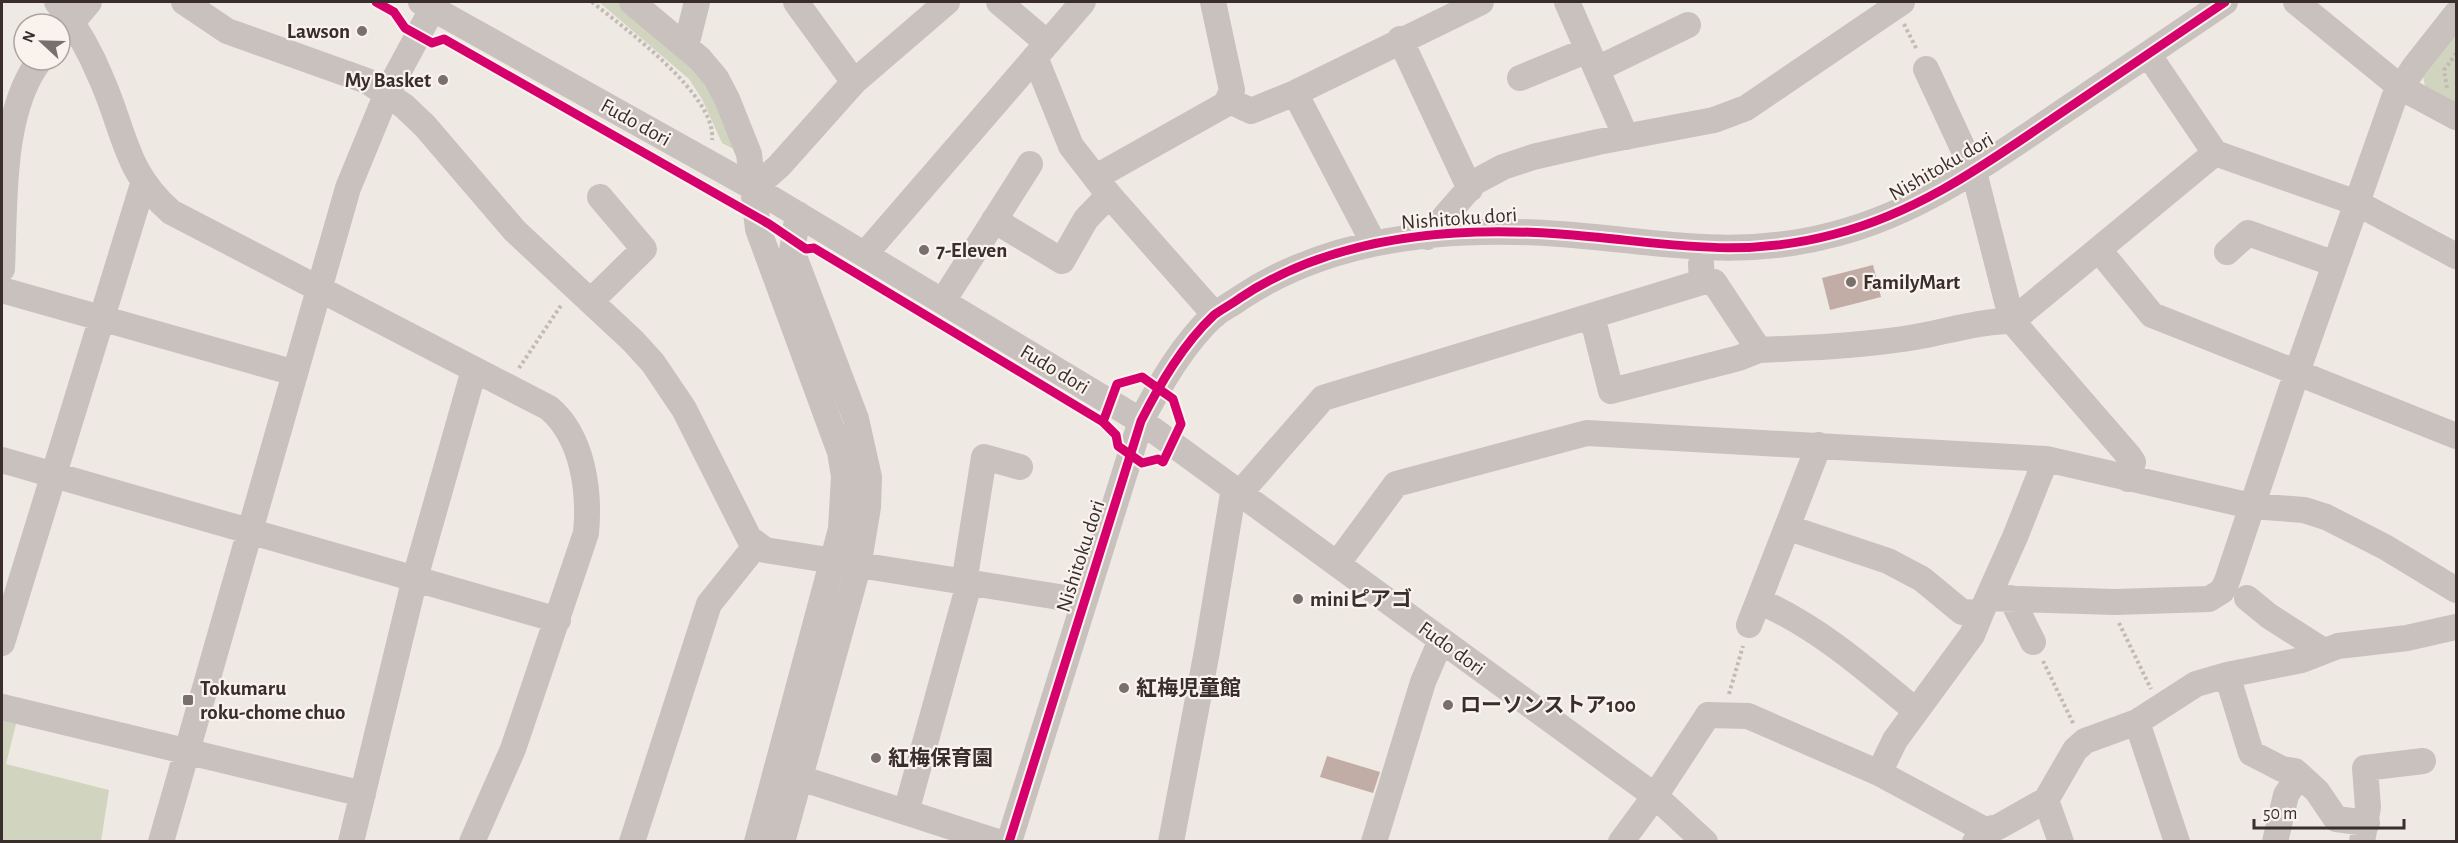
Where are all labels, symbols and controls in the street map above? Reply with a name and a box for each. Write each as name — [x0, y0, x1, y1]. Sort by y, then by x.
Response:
north arrow — [12, 12, 72, 72]
place label: Lawson — [287, 21, 350, 42]
marker: Lawson — [355, 24, 369, 38]
text: N — [20, 29, 39, 45]
place label: My Basket — [345, 70, 431, 91]
marker: My Basket — [436, 73, 450, 87]
street label: Fudo dori — [597, 95, 674, 150]
street label: Nishitoku dori — [1886, 128, 1997, 205]
street label: Nishitoku dori — [1400, 204, 1518, 233]
place label: 7-Eleven — [936, 240, 1007, 261]
marker: 7-Eleven — [917, 243, 931, 257]
place label: FamilyMart — [1863, 272, 1960, 293]
marker: FamilyMart — [1844, 275, 1858, 289]
street label: Fudo dori — [1017, 341, 1093, 398]
street label: Nishitoku dori — [1052, 498, 1108, 615]
place label: miniピアゴ — [1310, 587, 1412, 610]
marker: miniピアゴ — [1291, 592, 1305, 606]
street label: Fudo dori — [1415, 617, 1489, 679]
place label: 紅梅児童館 — [1136, 676, 1241, 699]
place label: Tokumaru roku-chome chuo — [200, 678, 345, 723]
marker: 紅梅児童館 — [1117, 681, 1131, 695]
marker: Tokumaru roku-chome chuo — [181, 693, 195, 707]
place label: ローソンストア100 — [1460, 695, 1636, 716]
marker: ローソンストア100 — [1441, 698, 1455, 712]
place label: 紅梅保育園 — [888, 746, 993, 769]
marker: 紅梅保育園 — [869, 751, 883, 765]
scale bar — [2254, 792, 2404, 830]
text: 50 m — [2263, 805, 2297, 823]

